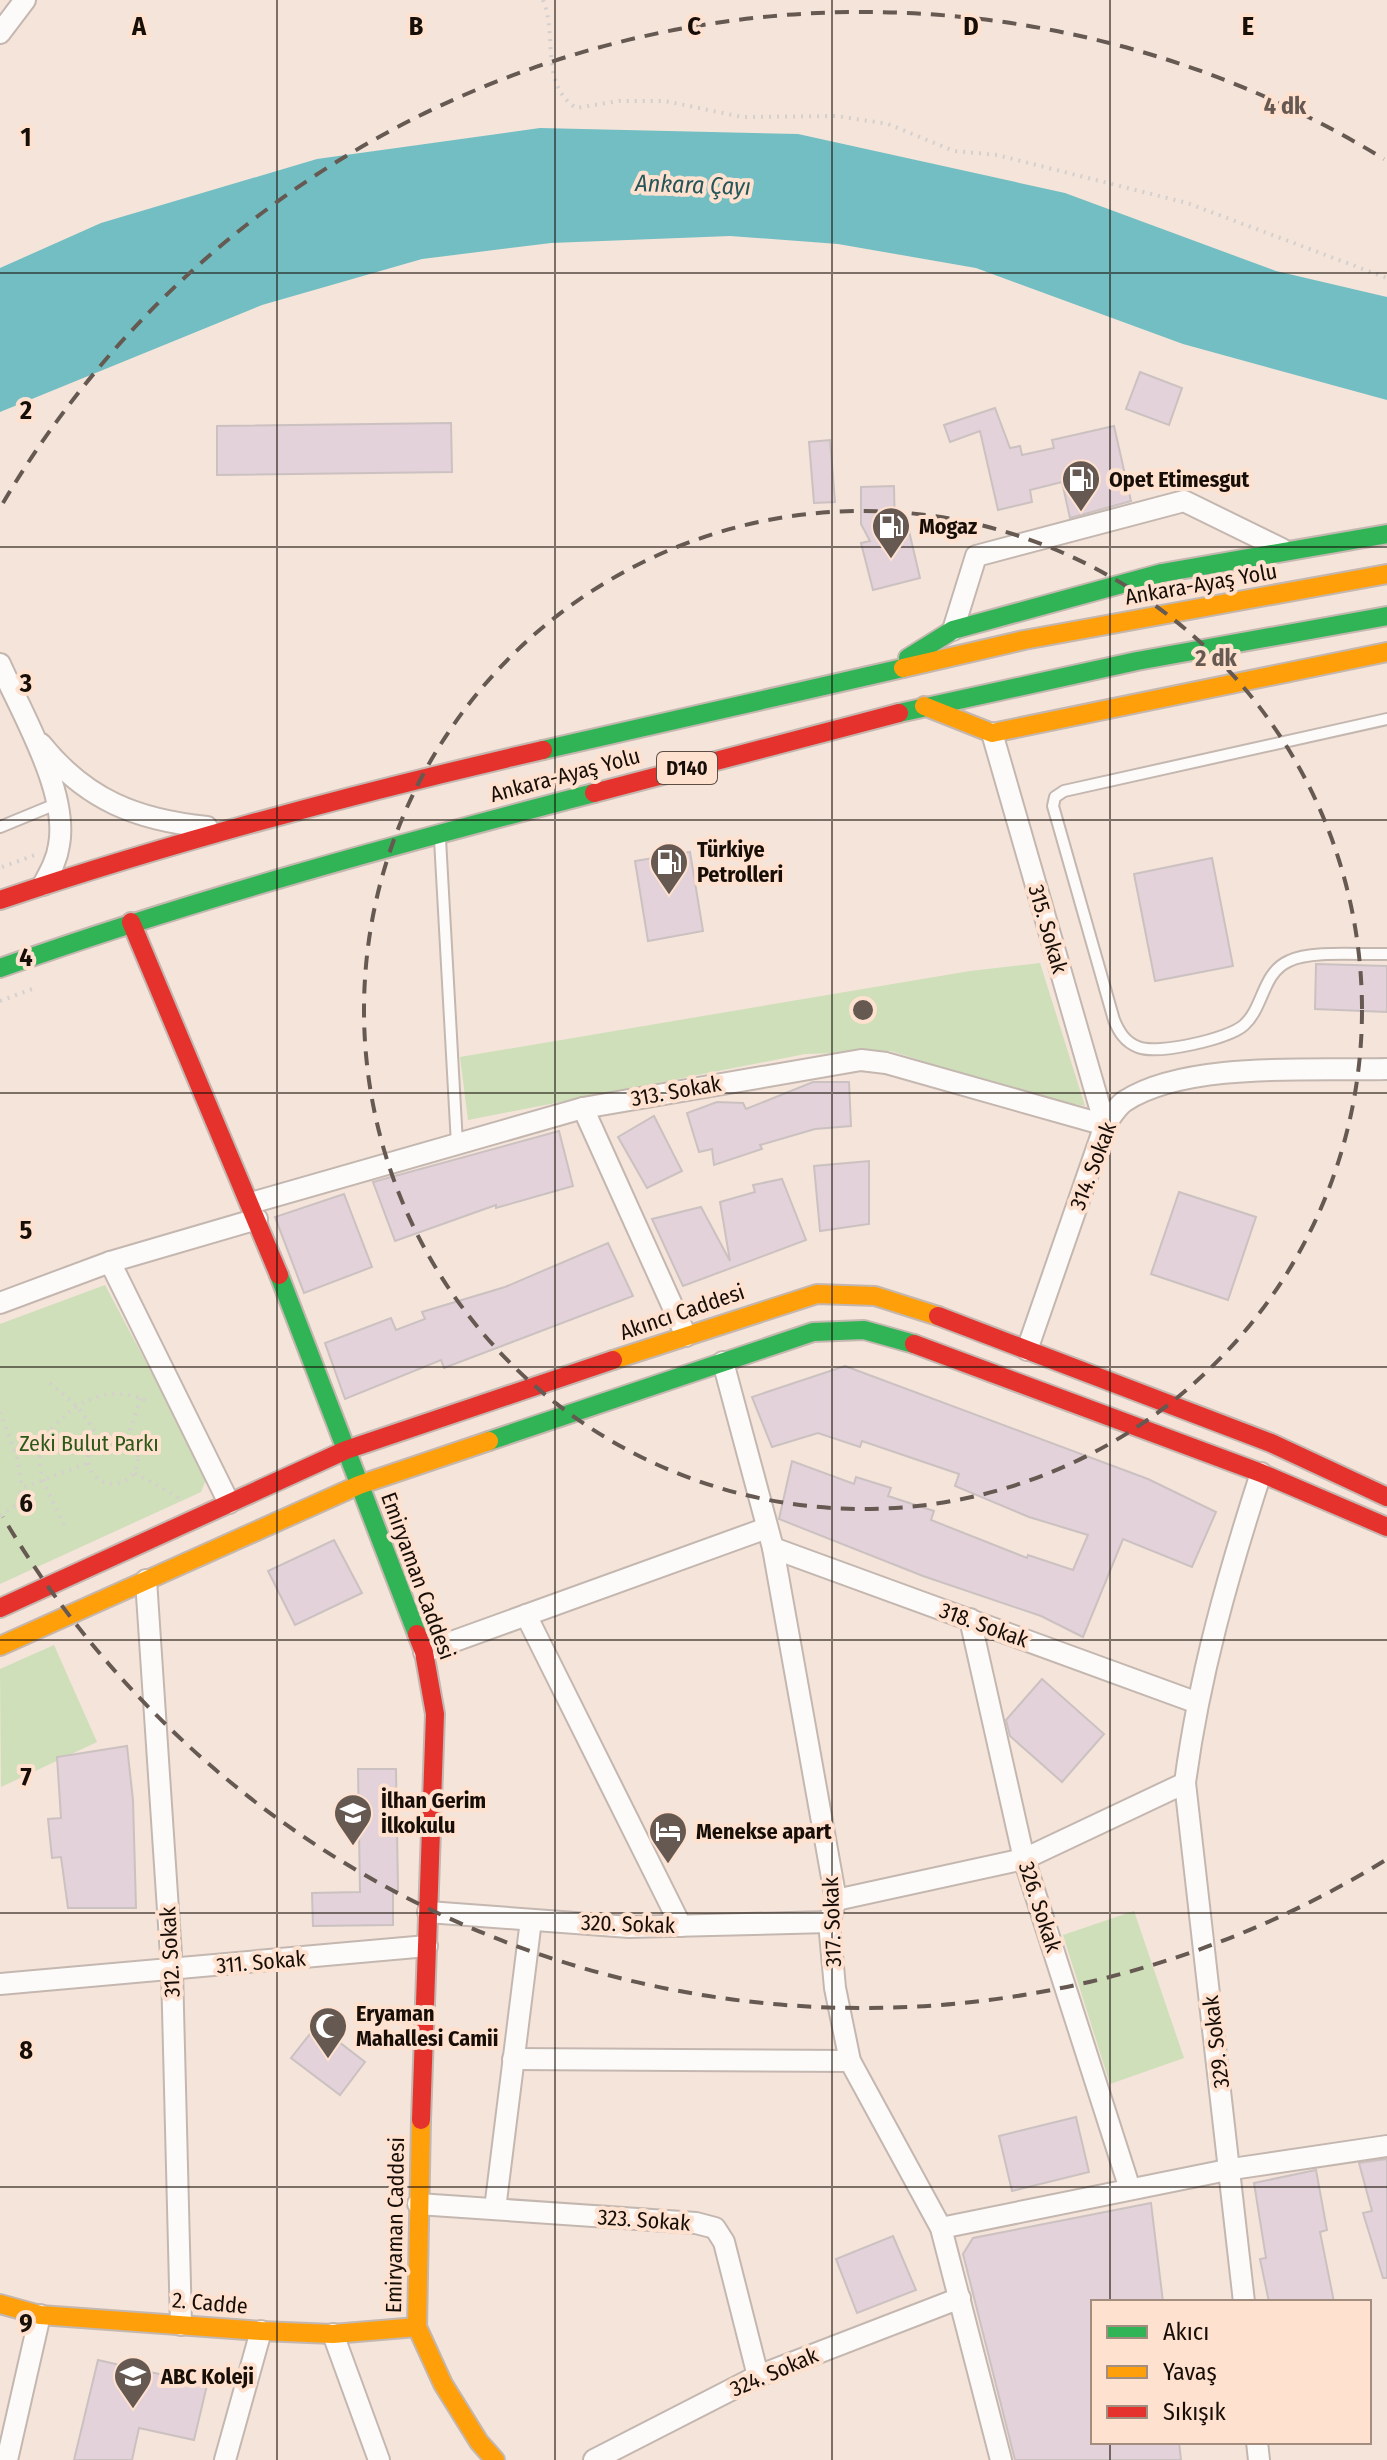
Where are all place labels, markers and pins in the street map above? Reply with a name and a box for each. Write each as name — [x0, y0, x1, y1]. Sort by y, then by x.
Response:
fuel station icon: Opet Etimesgut — [1060, 458, 1102, 513]
place label: Opet Etimesgut — [1109, 466, 1249, 493]
fuel station icon: Mogaz — [870, 505, 912, 560]
place label: Mogaz — [919, 513, 977, 540]
place label: Türkiye Petrolleri — [697, 836, 783, 888]
fuel station icon: Türkiye Petrolleri — [648, 841, 690, 896]
centre of rings — [849, 996, 877, 1024]
place label: İlhan Gerim İlkokulu — [381, 1787, 486, 1839]
school or university icon: İlhan Gerim İlkokulu — [332, 1792, 374, 1847]
hotel icon: Menekse apart — [647, 1810, 689, 1865]
place label: Menekse apart — [696, 1818, 832, 1845]
place label: Eryaman Mahallesi Camii — [356, 2000, 498, 2052]
mosque icon: Eryaman Mahallesi Camii — [307, 2005, 349, 2060]
school or university icon: ABC Koleji — [112, 2355, 154, 2410]
place label: ABC Koleji — [160, 2363, 254, 2390]

